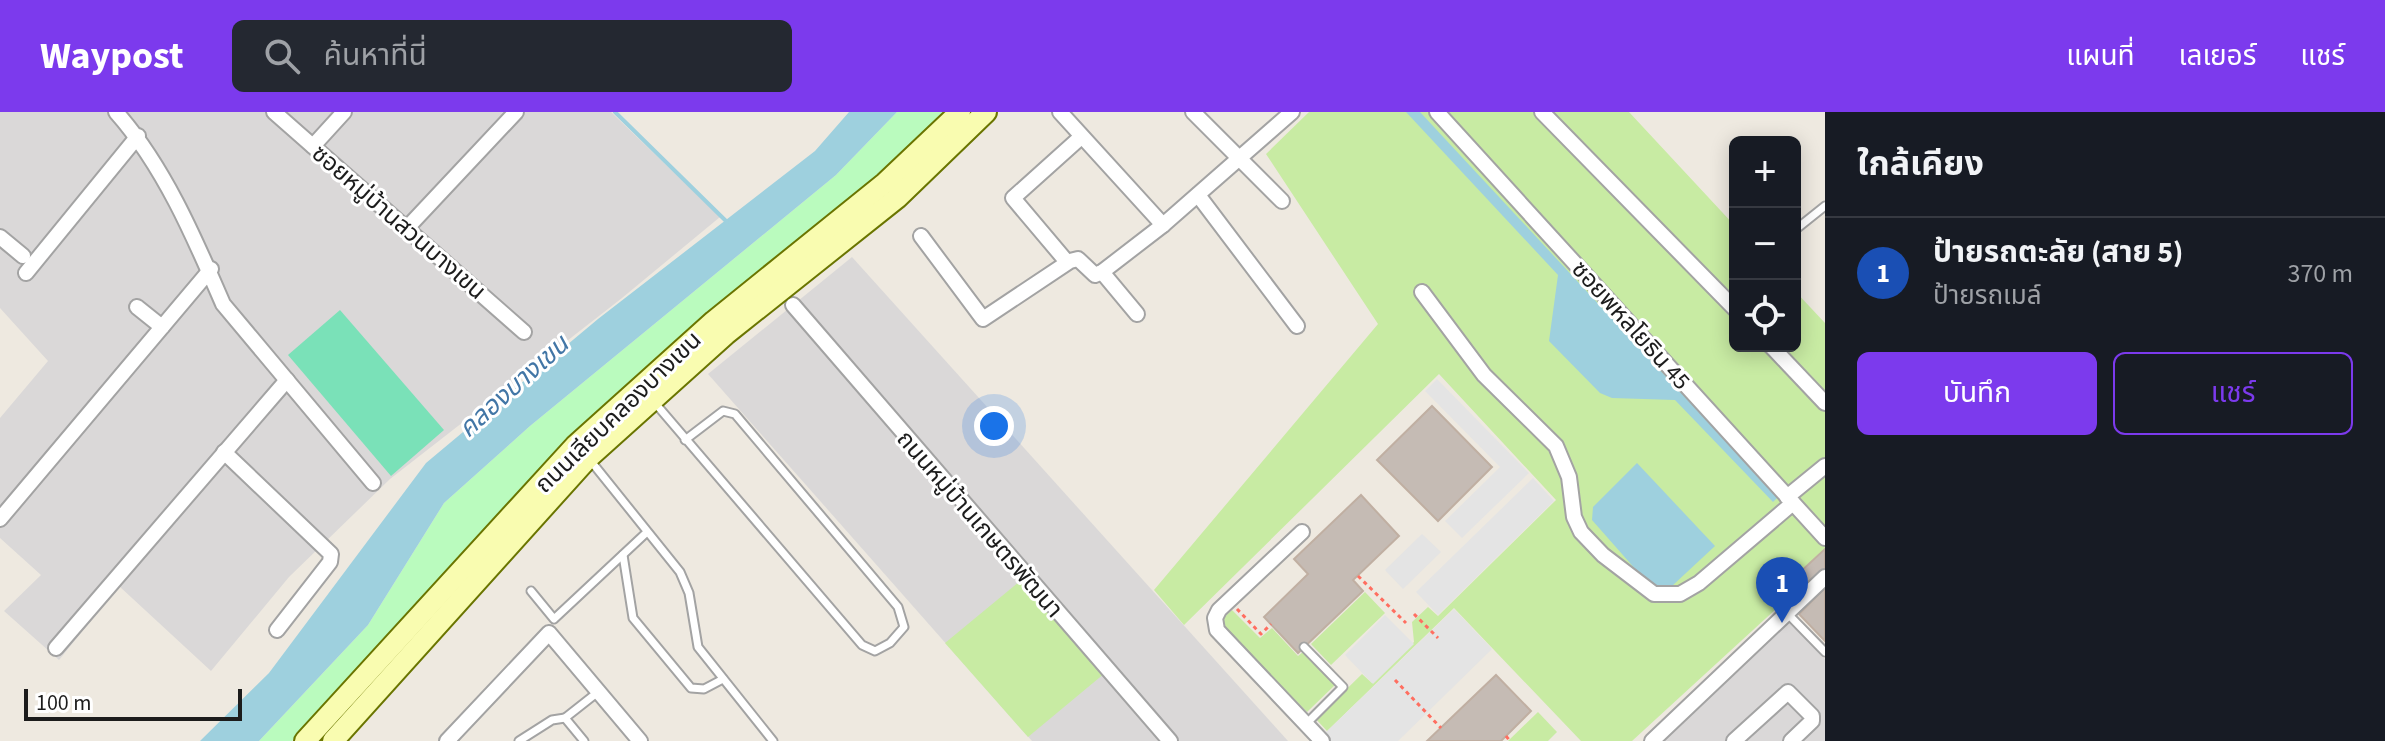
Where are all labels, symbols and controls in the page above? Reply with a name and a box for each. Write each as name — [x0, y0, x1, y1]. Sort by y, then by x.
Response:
search box — [232, 20, 792, 92]
text: Waypost — [40, 29, 184, 83]
icon: search — [260, 34, 304, 78]
text: ค้นหาที่นี่ — [324, 34, 427, 77]
text: แผนที่ — [2066, 36, 2135, 76]
text: เลเยอร์ — [2179, 36, 2256, 76]
text: แชร์ — [2300, 36, 2345, 76]
map controls — [1729, 136, 1801, 352]
button: + — [1729, 136, 1801, 208]
street label: ซอยหมู่บ้านสวนบางเขน — [304, 137, 494, 308]
text: ใกล้เคียง — [1857, 140, 1984, 189]
button: − — [1729, 208, 1801, 280]
text: ป้ายรถตะลัย (สาย 5) — [1933, 231, 2183, 274]
street label: ซอยพหลโยธิน 45 — [1563, 253, 1698, 398]
text: 1 — [1876, 255, 1890, 292]
text: 370 m — [2287, 255, 2353, 292]
text: ป้ายรถเมล์ — [1933, 277, 2042, 314]
button: locate — [1729, 280, 1801, 352]
street label: ถนนเลียบคลองบางเขน — [527, 323, 710, 501]
water label: คลองบางเขน — [450, 325, 578, 446]
button: บันทึก — [1857, 352, 2097, 435]
button: แชร์ — [2113, 352, 2353, 435]
your location — [974, 406, 1014, 446]
street label: ถนนหมู่บ้านเกษตรพัฒนา — [888, 423, 1071, 626]
pin: 1 — [1756, 557, 1808, 623]
scale bar — [24, 685, 242, 721]
text: 100 m — [36, 687, 91, 719]

